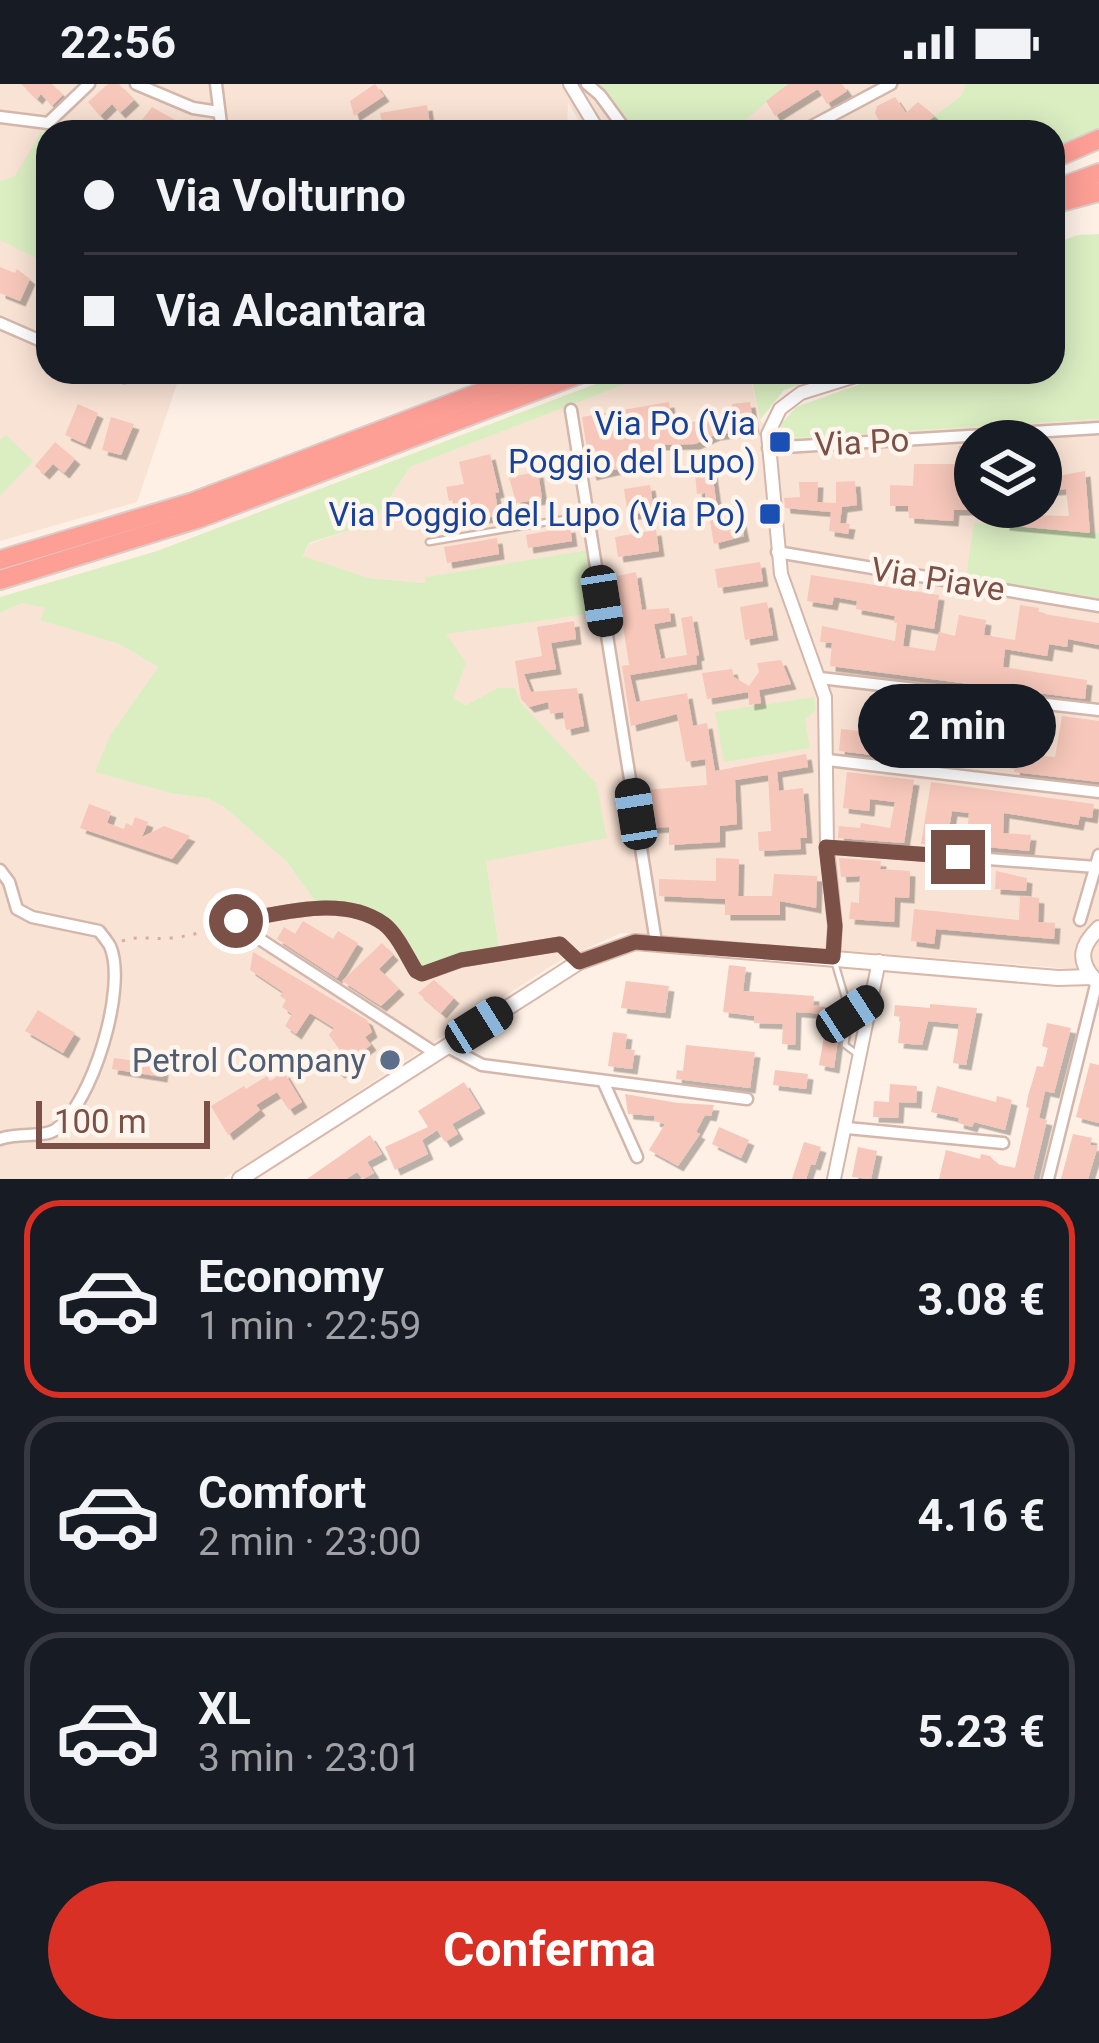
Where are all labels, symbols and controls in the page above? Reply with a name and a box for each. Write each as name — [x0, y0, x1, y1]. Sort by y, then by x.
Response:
text: 22:56 — [60, 16, 176, 69]
text: Via Volturno — [156, 169, 406, 222]
text: Via Alcantara — [156, 284, 427, 337]
place label: Via Po (Via Poggio del Lupo) — [508, 404, 756, 481]
street label: Via Po — [814, 420, 910, 464]
map controls — [954, 420, 1062, 528]
button: layers — [954, 420, 1062, 528]
marker: Via Po (Via Poggio del Lupo) — [767, 429, 793, 455]
place label: Via Poggio del Lupo (Via Po) — [328, 495, 746, 534]
marker: Via Poggio del Lupo (Via Po) — [757, 501, 783, 527]
street label: Via Piave — [868, 549, 1008, 609]
car — [579, 563, 625, 639]
callout: 2 min — [859, 683, 1057, 767]
text: 2 min — [908, 703, 1006, 749]
car — [613, 776, 659, 852]
route end — [931, 830, 985, 884]
route start — [209, 894, 263, 948]
car — [810, 979, 890, 1049]
car — [439, 991, 519, 1059]
place label: Petrol Company — [132, 1041, 366, 1080]
marker: Petrol Company — [377, 1047, 403, 1073]
scale bar — [36, 1095, 210, 1148]
text: 100 m — [54, 1102, 147, 1141]
icon: car — [54, 1245, 162, 1353]
text: Economy — [198, 1250, 384, 1303]
text: 3.08 € — [917, 1273, 1045, 1326]
text: 1 min · 22:59 — [198, 1303, 421, 1349]
icon: car — [54, 1461, 162, 1569]
text: Comfort — [198, 1466, 366, 1519]
text: 4.16 € — [917, 1489, 1045, 1542]
text: 2 min · 23:00 — [198, 1519, 421, 1565]
icon: car — [54, 1677, 162, 1785]
text: XL — [198, 1682, 251, 1735]
text: 5.23 € — [917, 1705, 1045, 1758]
text: 3 min · 23:01 — [198, 1735, 421, 1781]
button: Conferma — [48, 1881, 1051, 2019]

